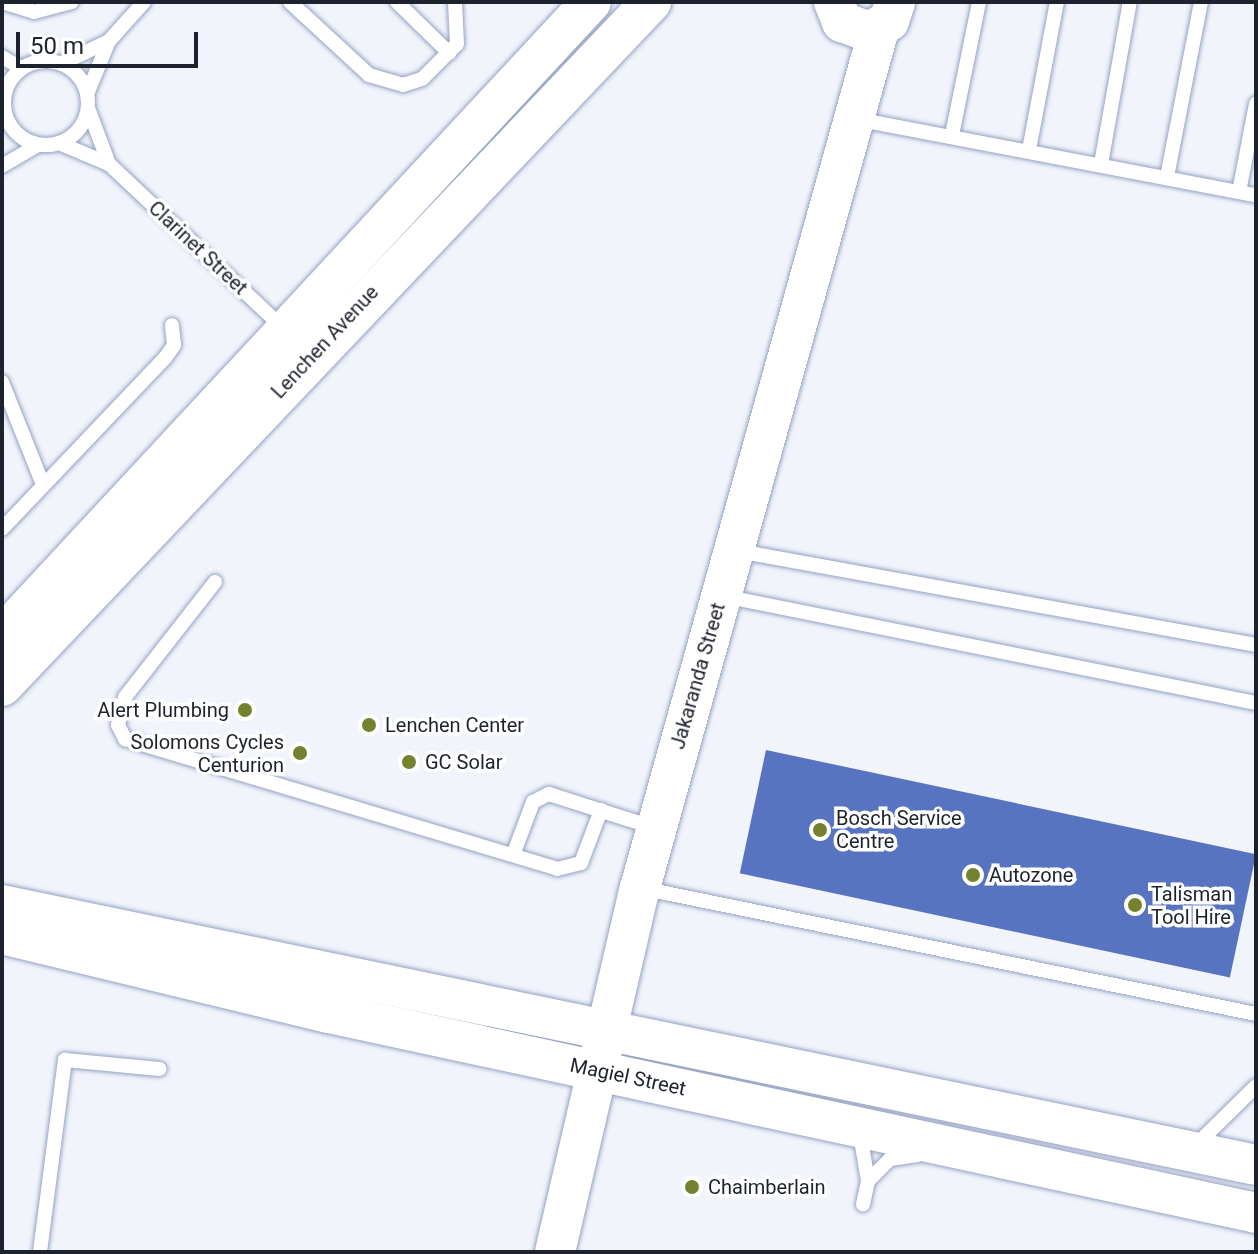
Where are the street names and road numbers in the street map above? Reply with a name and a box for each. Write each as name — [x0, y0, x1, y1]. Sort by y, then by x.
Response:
street label: Clarinet Street — [144, 196, 252, 300]
street label: Lenchen Avenue — [266, 280, 384, 404]
street label: Jakaranda Street — [666, 600, 730, 752]
street label: Magiel Street — [568, 1053, 688, 1101]

